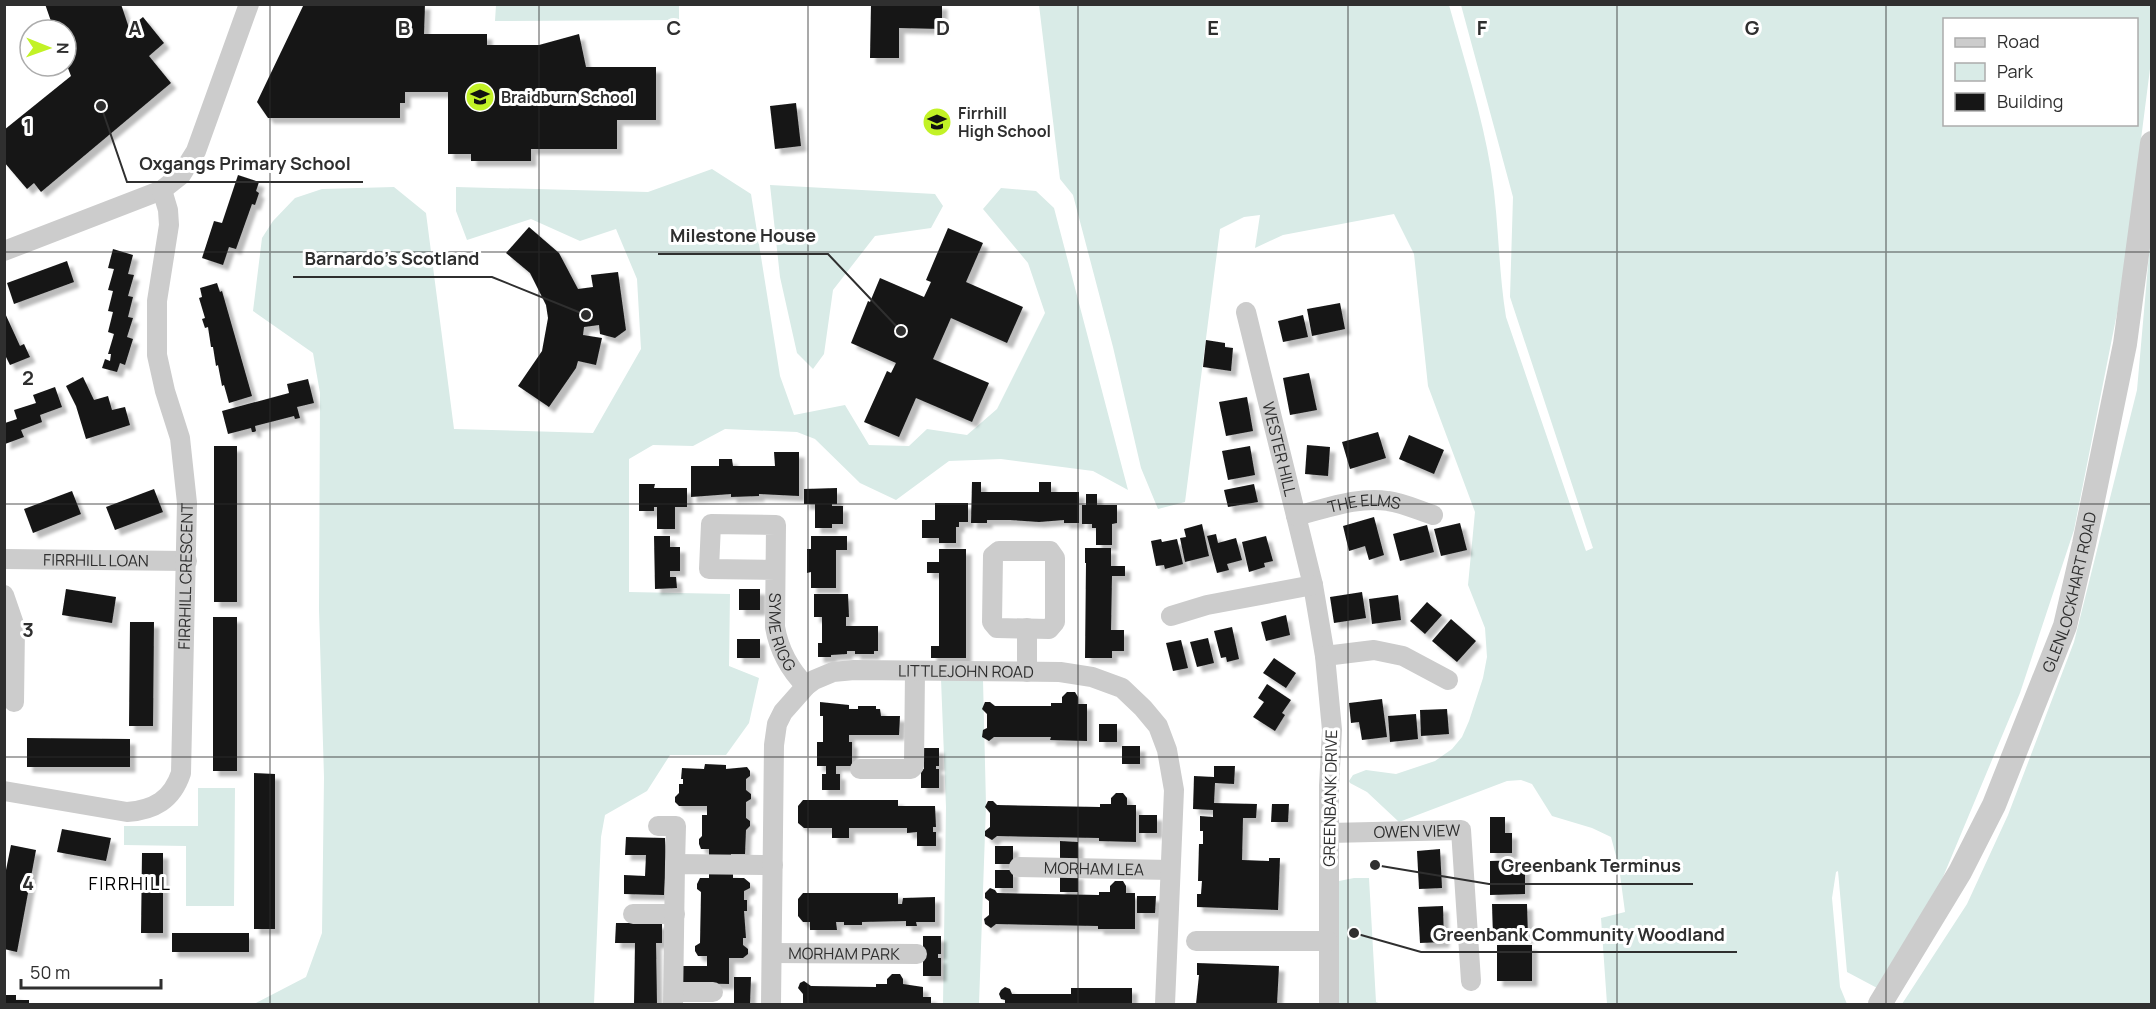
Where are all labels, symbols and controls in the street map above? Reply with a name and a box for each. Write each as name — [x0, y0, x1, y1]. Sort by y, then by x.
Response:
text: A — [128, 14, 142, 41]
text: B — [398, 14, 411, 41]
text: C — [667, 14, 681, 41]
text: D — [936, 14, 950, 41]
text: E — [1207, 14, 1219, 41]
text: F — [1477, 14, 1488, 41]
text: G — [1745, 14, 1760, 41]
north arrow — [18, 18, 78, 78]
legend — [1943, 18, 2138, 126]
text: Road — [1997, 29, 2040, 53]
text: N — [52, 42, 74, 54]
text: Park — [1997, 59, 2034, 83]
school or university icon: Braidburn School — [464, 81, 496, 113]
place label: Braidburn School — [501, 86, 634, 108]
text: Building — [1997, 89, 2063, 113]
place label: Firrhill High School — [958, 102, 1051, 142]
school or university icon: Firrhill High School — [921, 106, 953, 138]
text: 1 — [24, 112, 32, 139]
callout: Oxgangs Primary School — [127, 146, 363, 182]
text: Oxgangs Primary School — [139, 151, 351, 175]
callout: Milestone House — [658, 218, 828, 254]
text: Milestone House — [670, 223, 816, 247]
callout: Barnardo's Scotland — [293, 241, 492, 277]
text: Barnardo's Scotland — [305, 246, 479, 270]
text: 2 — [22, 364, 34, 391]
street label: WESTER HILL — [1257, 399, 1302, 498]
street label: THE ELMS — [1325, 489, 1403, 518]
street label: FIRRHILL CRESCENT — [173, 502, 198, 650]
street label: GLENLOCKHART ROAD — [2037, 510, 2101, 675]
street label: FIRRHILL LOAN — [43, 548, 149, 572]
street label: SYME RIGG — [764, 593, 801, 675]
text: 3 — [22, 616, 34, 643]
street label: LITTLEJOHN ROAD — [898, 659, 1034, 683]
street label: GREENBANK DRIVE — [1318, 729, 1342, 867]
street label: OWEN VIEW — [1373, 819, 1461, 843]
callout: Greenbank Terminus — [1489, 848, 1693, 884]
text: Greenbank Terminus — [1501, 853, 1681, 877]
street label: MORHAM LEA — [1044, 856, 1144, 880]
text: 4 — [22, 869, 34, 896]
district label: FIRRHILL — [89, 871, 171, 895]
callout: Greenbank Community Woodland — [1421, 916, 1737, 952]
text: Greenbank Community Woodland — [1433, 922, 1725, 946]
street label: MORHAM PARK — [788, 942, 900, 965]
scale bar — [21, 952, 160, 990]
text: 50 m — [30, 960, 70, 984]

